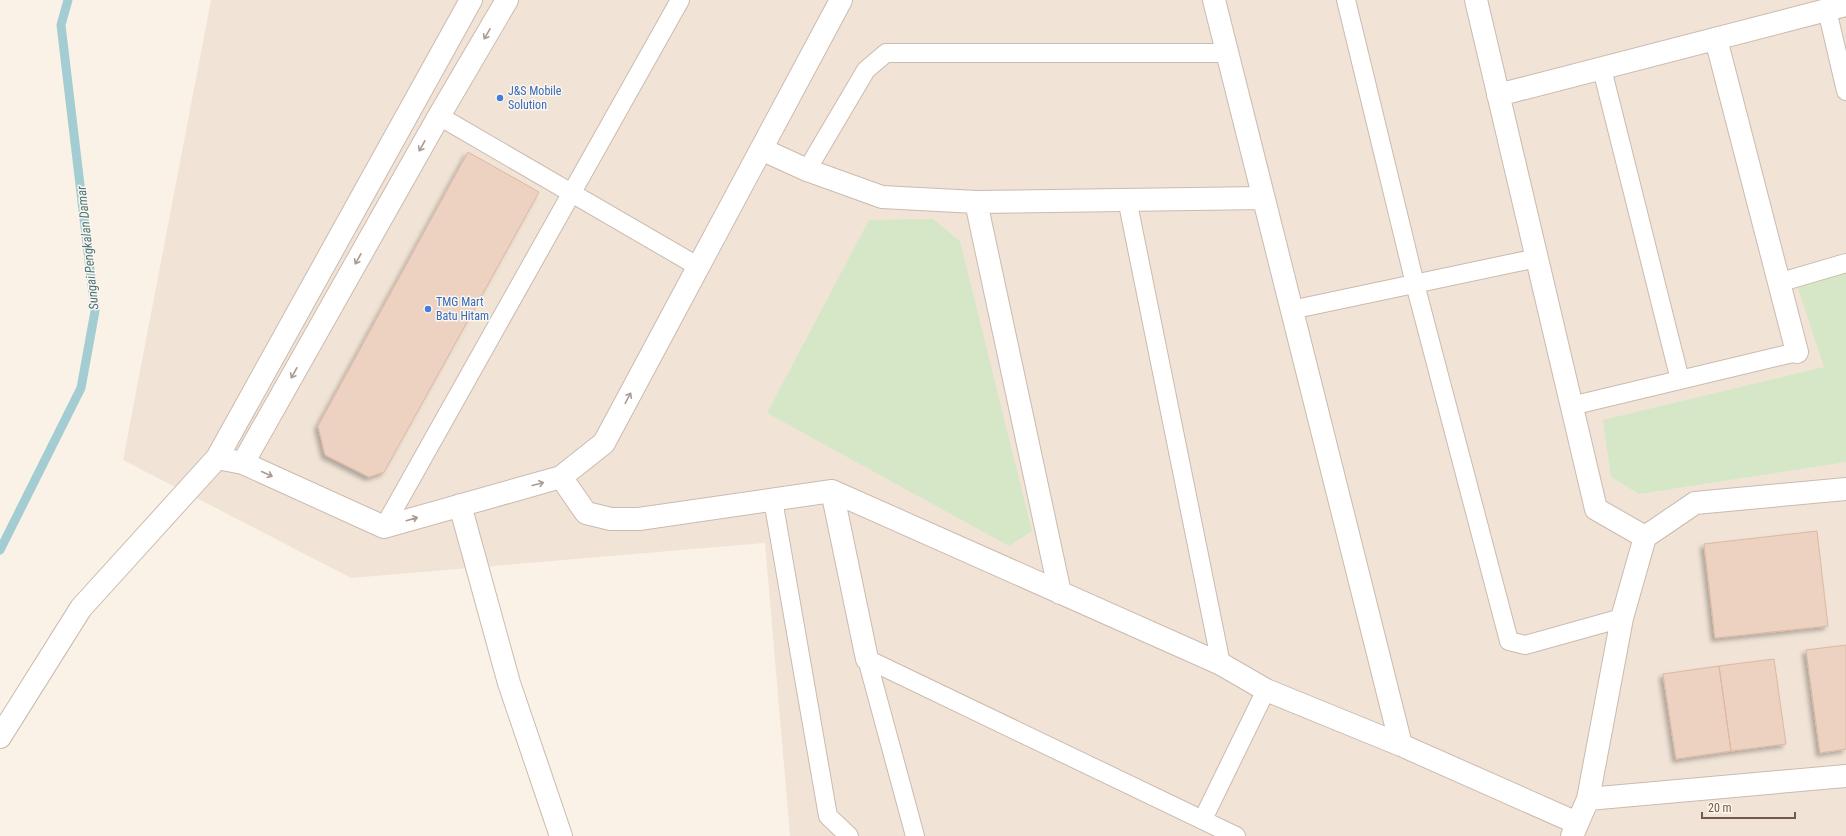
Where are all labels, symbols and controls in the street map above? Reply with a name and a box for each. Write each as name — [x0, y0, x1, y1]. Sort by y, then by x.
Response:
one-way arrow — [483, 28, 491, 40]
place label: J&S Mobile Solution — [508, 84, 562, 112]
marker: J&S Mobile Solution — [495, 93, 505, 103]
one-way arrow — [417, 140, 425, 152]
water label: Sungai Pengkalan Damar — [73, 184, 101, 311]
one-way arrow — [354, 253, 361, 265]
place label: TMG Mart Batu Hitam — [436, 295, 489, 323]
marker: TMG Mart Batu Hitam — [423, 304, 433, 314]
one-way arrow — [290, 367, 298, 379]
one-way arrow — [625, 392, 632, 404]
one-way arrow — [261, 471, 273, 478]
one-way arrow — [531, 480, 544, 487]
one-way arrow — [406, 514, 419, 522]
scale bar — [1702, 794, 1795, 820]
text: 20 m — [1708, 801, 1732, 815]

